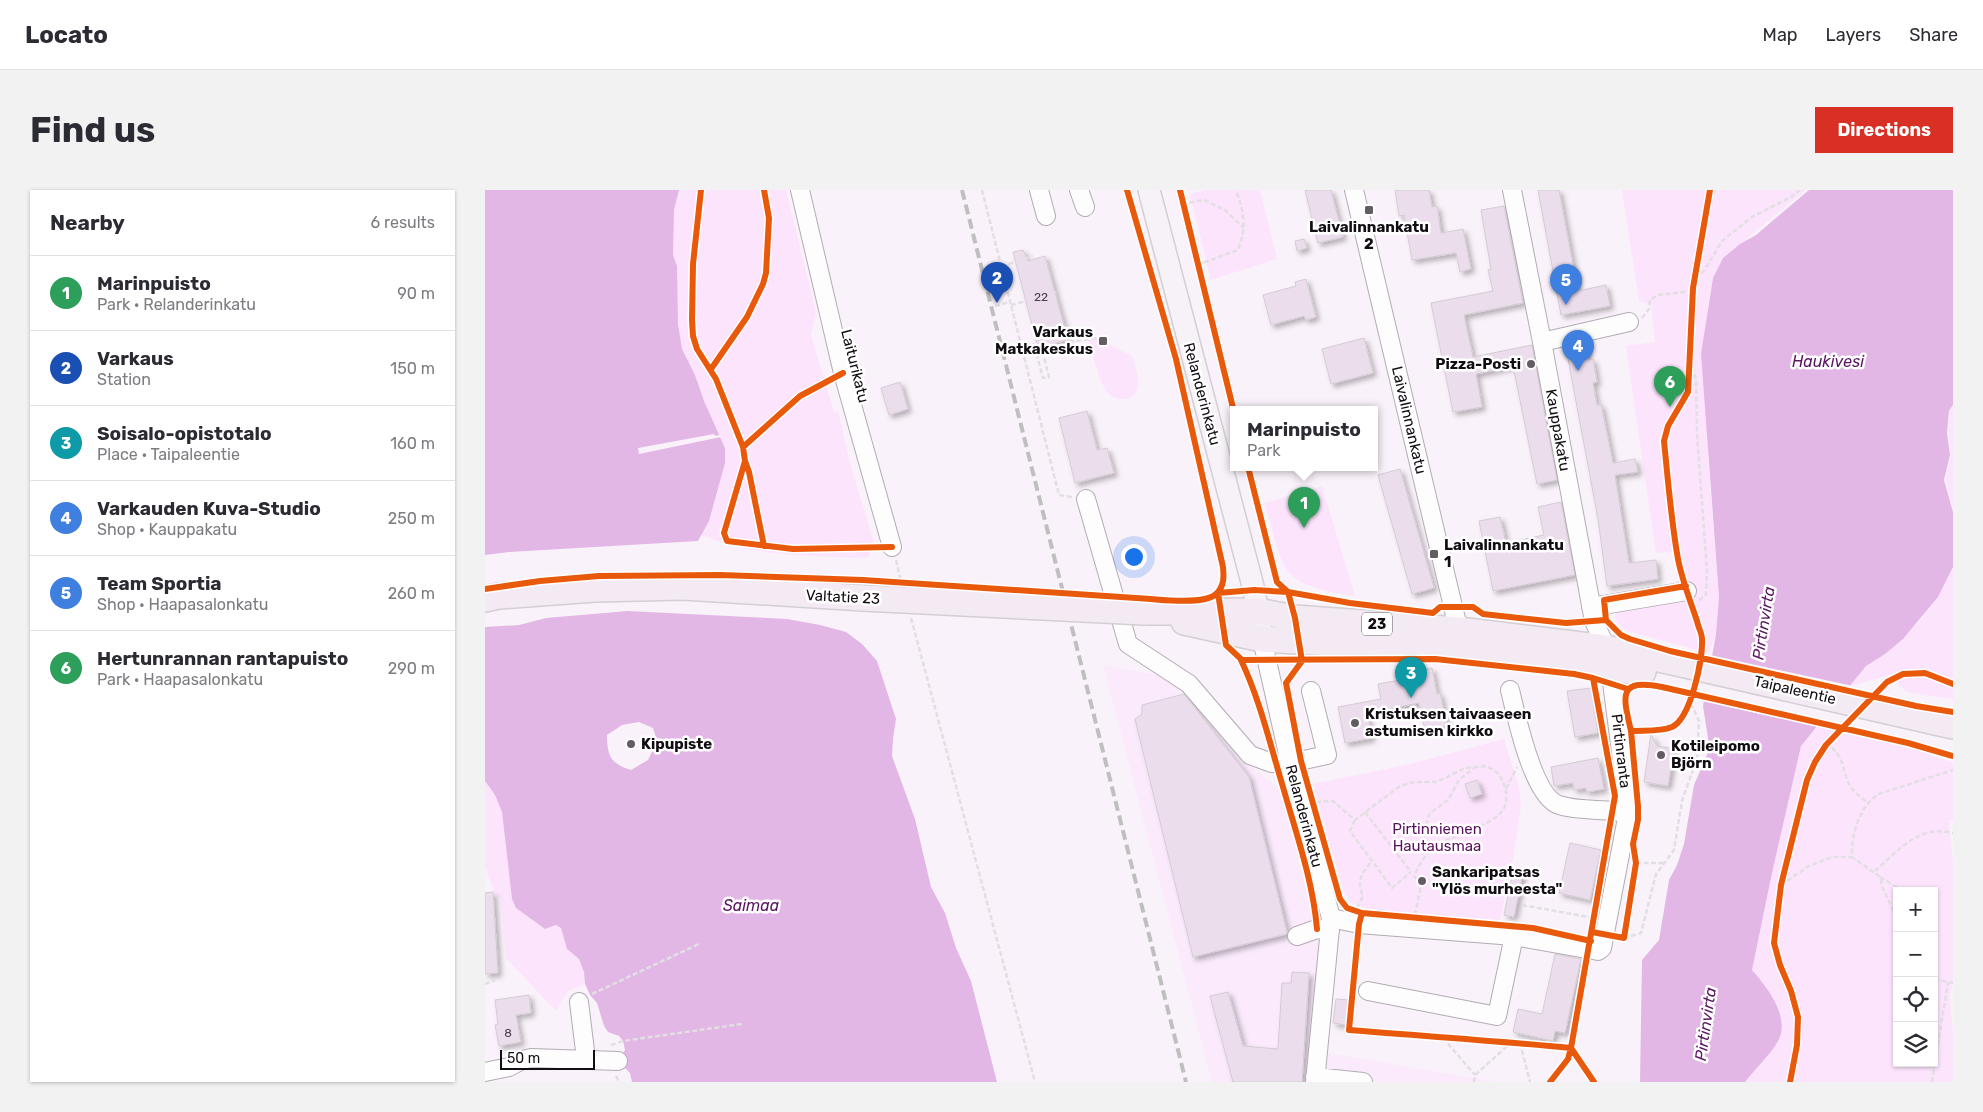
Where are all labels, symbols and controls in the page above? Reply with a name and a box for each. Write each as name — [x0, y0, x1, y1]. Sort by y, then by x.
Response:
text: Locato — [25, 21, 108, 49]
text: Map — [1763, 24, 1798, 46]
text: Layers — [1826, 24, 1881, 46]
text: Share — [1909, 24, 1958, 46]
button: Directions — [1815, 107, 1953, 153]
text: Find us — [30, 109, 155, 151]
marker: Laivalinnankatu 2 — [1363, 204, 1375, 216]
text: Nearby — [50, 210, 125, 235]
text: 6 results — [370, 213, 435, 232]
place label: Laivalinnankatu 2 — [1309, 218, 1429, 253]
pin: 2 — [981, 262, 1013, 303]
pin: 5 — [1550, 264, 1582, 305]
text: Marinpuisto — [97, 272, 211, 295]
text: 1 — [62, 284, 70, 303]
text: 90 m — [397, 284, 435, 303]
house number: 22 — [1034, 290, 1048, 304]
text: Park · Relanderinkatu — [97, 295, 256, 314]
place label: Varkaus Matkakeskus — [995, 323, 1093, 358]
street label: Laiturikatu — [837, 327, 873, 405]
pin: 4 — [1562, 330, 1594, 371]
marker: Varkaus Matkakeskus — [1097, 335, 1109, 347]
street label: Relanderinkatu — [1180, 341, 1224, 447]
text: Varkaus — [97, 347, 174, 370]
water label: Haukivesi — [1792, 352, 1865, 371]
place label: Pizza-Posti — [1435, 355, 1521, 373]
marker: Pizza-Posti — [1525, 358, 1537, 370]
text: 2 — [61, 359, 71, 378]
text: 150 m — [390, 359, 435, 378]
street label: Laivalinnankatu — [1388, 364, 1430, 476]
pin: 6 — [1654, 366, 1686, 407]
text: Station — [97, 370, 151, 389]
street label: Kauppakatu — [1542, 388, 1574, 472]
popup — [1230, 406, 1378, 471]
text: Marinpuisto — [1247, 418, 1361, 441]
text: Soisalo-opistotalo — [97, 422, 272, 445]
text: 3 — [61, 434, 71, 453]
text: 160 m — [390, 434, 435, 453]
text: Park — [1247, 441, 1280, 460]
text: Place · Taipaleentie — [97, 445, 240, 464]
pin: 1 — [1288, 487, 1320, 528]
text: Varkauden Kuva-Studio — [97, 497, 321, 520]
text: 4 — [61, 509, 71, 528]
text: 250 m — [388, 509, 435, 528]
text: Shop · Kauppakatu — [97, 520, 237, 539]
place label: Laivalinnankatu 1 — [1444, 536, 1564, 571]
your location — [1121, 544, 1147, 570]
marker: Laivalinnankatu 1 — [1428, 548, 1440, 560]
text: Team Sportia — [97, 572, 222, 595]
text: 5 — [61, 584, 71, 603]
text: 260 m — [388, 584, 435, 603]
water label: Pirtinvirta — [1748, 585, 1779, 661]
street label: Valtatie 23 — [805, 586, 881, 608]
text: Shop · Haapasalonkatu — [97, 595, 269, 614]
road number: 23 — [1362, 612, 1392, 636]
text: Hertunrannan rantapuisto — [97, 647, 348, 670]
pin: 3 — [1395, 657, 1427, 698]
text: 6 — [61, 659, 71, 678]
text: 290 m — [388, 659, 435, 678]
text: Park · Haapasalonkatu — [97, 670, 263, 689]
street label: Taipaleentie — [1752, 672, 1838, 708]
place label: Kristuksen taivaaseen astumisen kirkko — [1365, 705, 1531, 740]
street label: Pirtinranta — [1608, 713, 1634, 789]
marker: Kristuksen taivaaseen astumisen kirkko — [1349, 717, 1361, 729]
place label: Kipupiste — [641, 735, 712, 753]
place label: Kotileipomo Björn — [1671, 737, 1760, 772]
marker: Kipupiste — [625, 738, 637, 750]
marker: Kotileipomo Björn — [1655, 749, 1667, 761]
street label: Relanderinkatu — [1282, 763, 1326, 869]
park label: Pirtinniemen Hautausmaa — [1392, 820, 1482, 855]
place label: Sankaripatsas "Ylös murheesta" — [1432, 863, 1562, 898]
marker: Sankaripatsas "Ylös murheesta" — [1416, 875, 1428, 887]
map controls — [1893, 887, 1938, 1067]
button: + — [1893, 887, 1938, 932]
water label: Saimaa — [723, 896, 779, 915]
button: − — [1893, 932, 1938, 977]
button: locate — [1893, 977, 1938, 1022]
water label: Pirtinvirta — [1691, 986, 1720, 1062]
button: layers — [1893, 1022, 1938, 1067]
house number: 8 — [504, 1026, 512, 1040]
scale bar — [500, 1047, 595, 1070]
text: 50 m — [507, 1050, 540, 1067]

